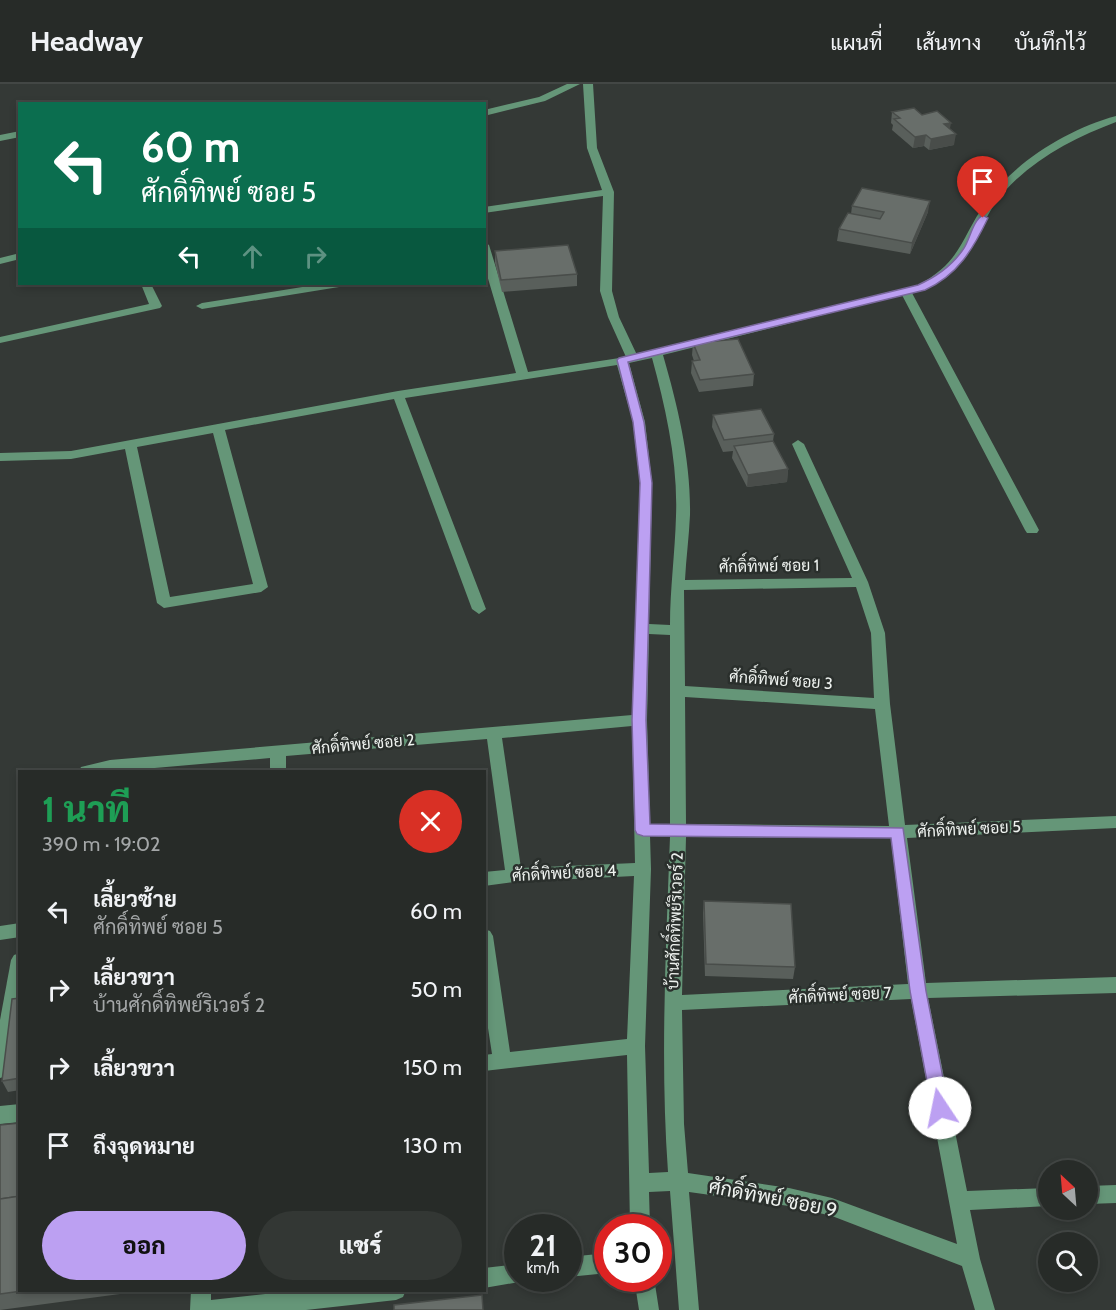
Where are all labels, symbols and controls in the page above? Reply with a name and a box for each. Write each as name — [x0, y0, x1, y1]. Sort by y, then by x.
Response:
text: Headway — [30, 24, 143, 58]
text: แผนที่ — [830, 30, 883, 55]
text: เส้นทาง — [916, 30, 981, 55]
text: บันทึกไว้ — [1014, 30, 1086, 55]
text: 60 m — [141, 121, 240, 173]
icon: left — [42, 126, 120, 204]
pin — [957, 156, 1008, 218]
icon: arrive — [966, 165, 999, 198]
text: ศักดิ์ทิพย์ ซอย 5 — [141, 176, 316, 209]
icon: left — [173, 240, 206, 273]
icon: ahead — [236, 240, 269, 273]
icon: right — [299, 240, 332, 273]
street label: ศักดิ์ทิพย์ ซอย 1 — [719, 550, 819, 576]
street label: ศักดิ์ทิพย์ ซอย 3 — [729, 662, 834, 693]
street label: ศักดิ์ทิพย์ ซอย 2 — [310, 725, 415, 758]
text: 1 นาที — [42, 787, 130, 831]
button: close — [399, 790, 462, 853]
street label: ศักดิ์ทิพย์ ซอย 5 — [916, 812, 1021, 841]
text: 390 m · 19:02 — [42, 832, 160, 856]
street label: บ้านศักดิ์ทิพย์ริเวอร์ 2 — [658, 852, 687, 990]
street label: ศักดิ์ทิพย์ ซอย 4 — [511, 856, 617, 885]
text: เลี้ยวซ้าย — [93, 886, 177, 913]
icon: left — [42, 895, 75, 928]
text: 60 m — [410, 898, 462, 925]
text: ศักดิ์ทิพย์ ซอย 5 — [93, 915, 223, 939]
text: เลี้ยวขวา — [93, 964, 175, 991]
icon: right — [42, 973, 75, 1006]
text: 50 m — [410, 976, 462, 1003]
street label: ศักดิ์ทิพย์ ซอย 7 — [788, 978, 892, 1007]
text: บ้านศักดิ์ทิพย์ริเวอร์ 2 — [93, 993, 265, 1017]
icon: right — [42, 1051, 75, 1084]
text: 150 m — [403, 1054, 462, 1081]
text: เลี้ยวขวา — [93, 1055, 175, 1082]
position arrow — [908, 1076, 972, 1140]
icon: arrive — [42, 1129, 75, 1162]
text: 130 m — [403, 1132, 462, 1159]
text: ถึงจุดหมาย — [93, 1133, 195, 1160]
north arrow — [1038, 1160, 1098, 1220]
map controls — [1038, 1160, 1098, 1292]
street label: ศักดิ์ทิพย์ ซอย 9 — [707, 1168, 840, 1222]
button: ออก — [42, 1211, 246, 1280]
button: แชร์ — [258, 1211, 462, 1280]
speed limit sign: 30 — [594, 1214, 672, 1292]
text: 21 — [530, 1227, 556, 1264]
button: search — [1038, 1232, 1098, 1292]
text: km/h — [527, 1259, 559, 1277]

